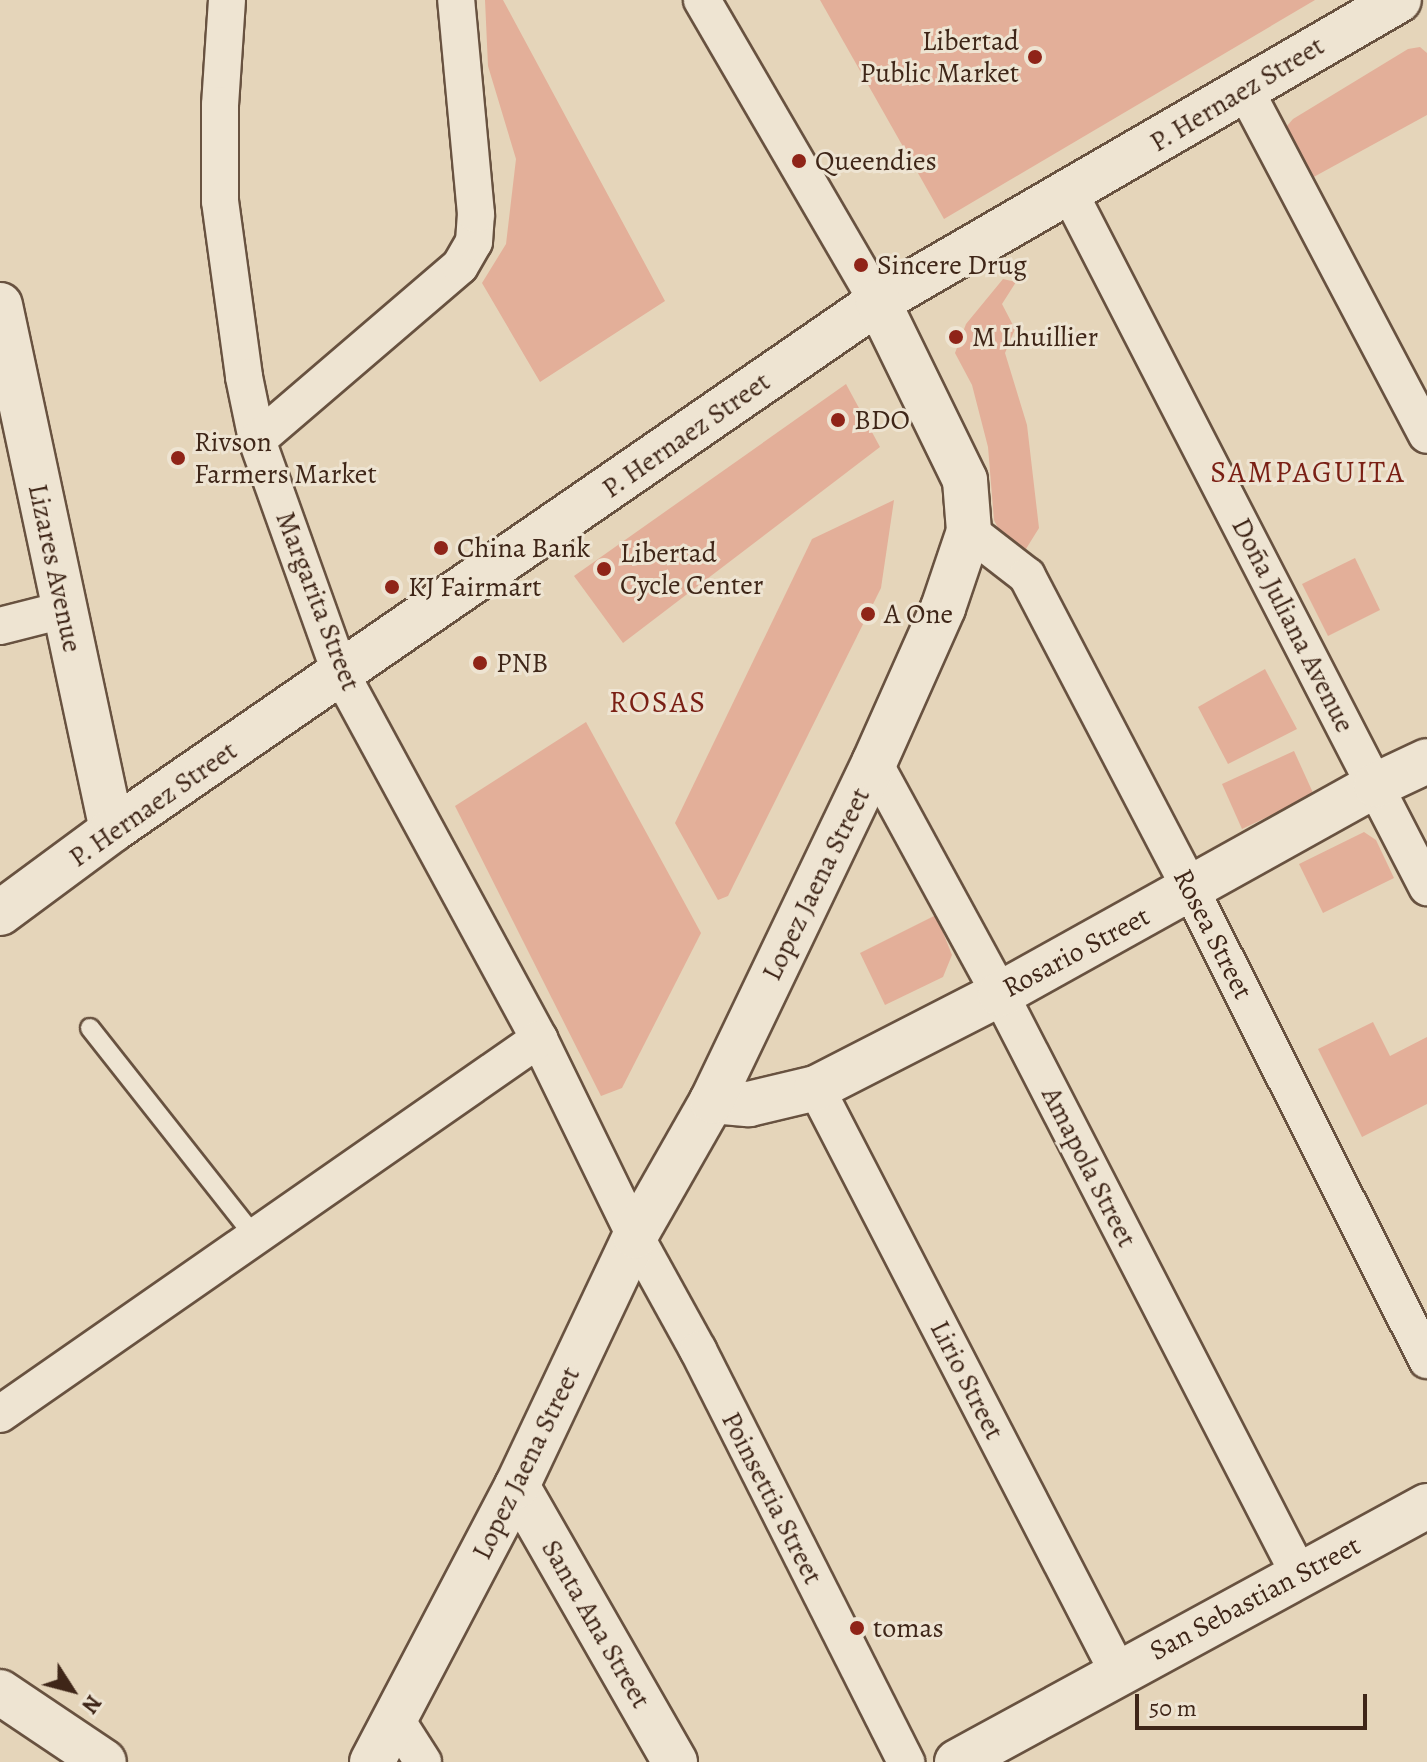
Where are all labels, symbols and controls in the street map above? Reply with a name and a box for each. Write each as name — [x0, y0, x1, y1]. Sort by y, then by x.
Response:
place label: Libertad Public Market — [860, 24, 1019, 90]
street label: P. Hernaez Street — [1144, 29, 1330, 159]
marker: Libertad Public Market — [1026, 48, 1044, 66]
place label: Queendies — [815, 144, 937, 178]
marker: Queendies — [790, 152, 808, 170]
place label: Sincere Drug — [877, 248, 1027, 282]
marker: Sincere Drug — [852, 256, 870, 274]
place label: M Lhuillier — [972, 320, 1098, 354]
marker: M Lhuillier — [947, 328, 965, 346]
street label: P. Hernaez Street — [595, 364, 777, 506]
place label: BDO — [854, 403, 910, 437]
marker: BDO — [829, 411, 847, 429]
place label: Rivson Farmers Market — [194, 425, 377, 491]
marker: Rivson Farmers Market — [169, 449, 187, 467]
district label: SAMPAGUITA — [1210, 454, 1406, 490]
street label: Lizares Avenue — [21, 481, 89, 655]
street label: Margarita Street — [268, 507, 368, 695]
street label: Doña Juliana Avenue — [1224, 512, 1362, 738]
place label: China Bank — [457, 531, 590, 565]
place label: Libertad Cycle Center — [620, 536, 763, 602]
marker: China Bank — [432, 539, 450, 557]
marker: Libertad Cycle Center — [595, 560, 613, 578]
place label: KJ Fairmart — [408, 570, 541, 604]
marker: KJ Fairmart — [383, 578, 401, 596]
place label: A One — [884, 597, 953, 631]
marker: A One — [859, 605, 877, 623]
place label: PNB — [496, 646, 548, 680]
marker: PNB — [471, 654, 489, 672]
district label: ROSAS — [609, 684, 707, 720]
street label: P. Hernaez Street — [62, 733, 244, 875]
street label: Lopez Jaena Street — [755, 782, 877, 986]
street label: Rosea Street — [1166, 863, 1260, 1005]
street label: Rosario Street — [997, 899, 1155, 1005]
street label: Amapola Street — [1034, 1081, 1144, 1253]
street label: Lirio Street — [923, 1315, 1011, 1445]
street label: Lopez Jaena Street — [465, 1361, 587, 1565]
street label: Poinsettia Street — [714, 1406, 830, 1590]
street label: San Sebastian Street — [1144, 1528, 1366, 1668]
street label: Santa Ana Street — [534, 1534, 658, 1714]
place label: tomas — [873, 1611, 944, 1645]
marker: tomas — [848, 1619, 866, 1637]
north arrow — [32, 1650, 112, 1730]
scale bar — [1139, 1678, 1371, 1728]
text: N — [75, 1689, 108, 1719]
text: 50 m — [1149, 1692, 1197, 1724]

